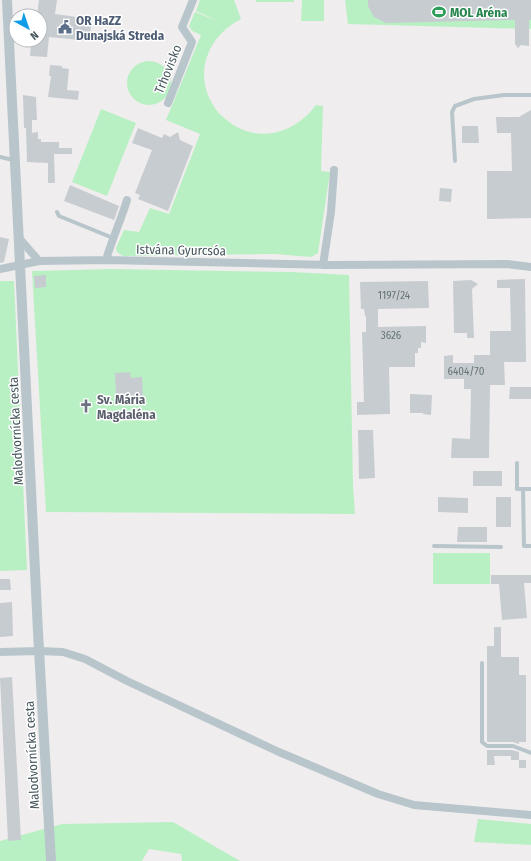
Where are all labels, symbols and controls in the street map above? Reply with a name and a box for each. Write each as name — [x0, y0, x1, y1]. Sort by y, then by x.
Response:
sports icon: MOL Aréna — [431, 4, 447, 20]
place label: MOL Aréna — [450, 5, 508, 20]
north arrow — [8, 8, 48, 48]
place label: OR HaZZ Dunajská Streda — [76, 13, 165, 43]
public building icon: OR HaZZ Dunajská Streda — [57, 19, 73, 35]
text: N — [27, 28, 41, 42]
street label: Trhovisko — [151, 42, 185, 96]
street label: Istvána Gyurcsóa — [136, 242, 226, 258]
house number: 1197/24 — [378, 289, 411, 302]
house number: 3626 — [381, 329, 402, 342]
house number: 6404/70 — [448, 365, 485, 378]
street label: Malodvornícka cesta — [6, 376, 26, 486]
place label: Sv. Mária Magdaléna — [97, 392, 156, 422]
church icon: Sv. Mária Magdaléna — [78, 398, 94, 414]
street label: Malodvornícka cesta — [22, 700, 42, 810]

